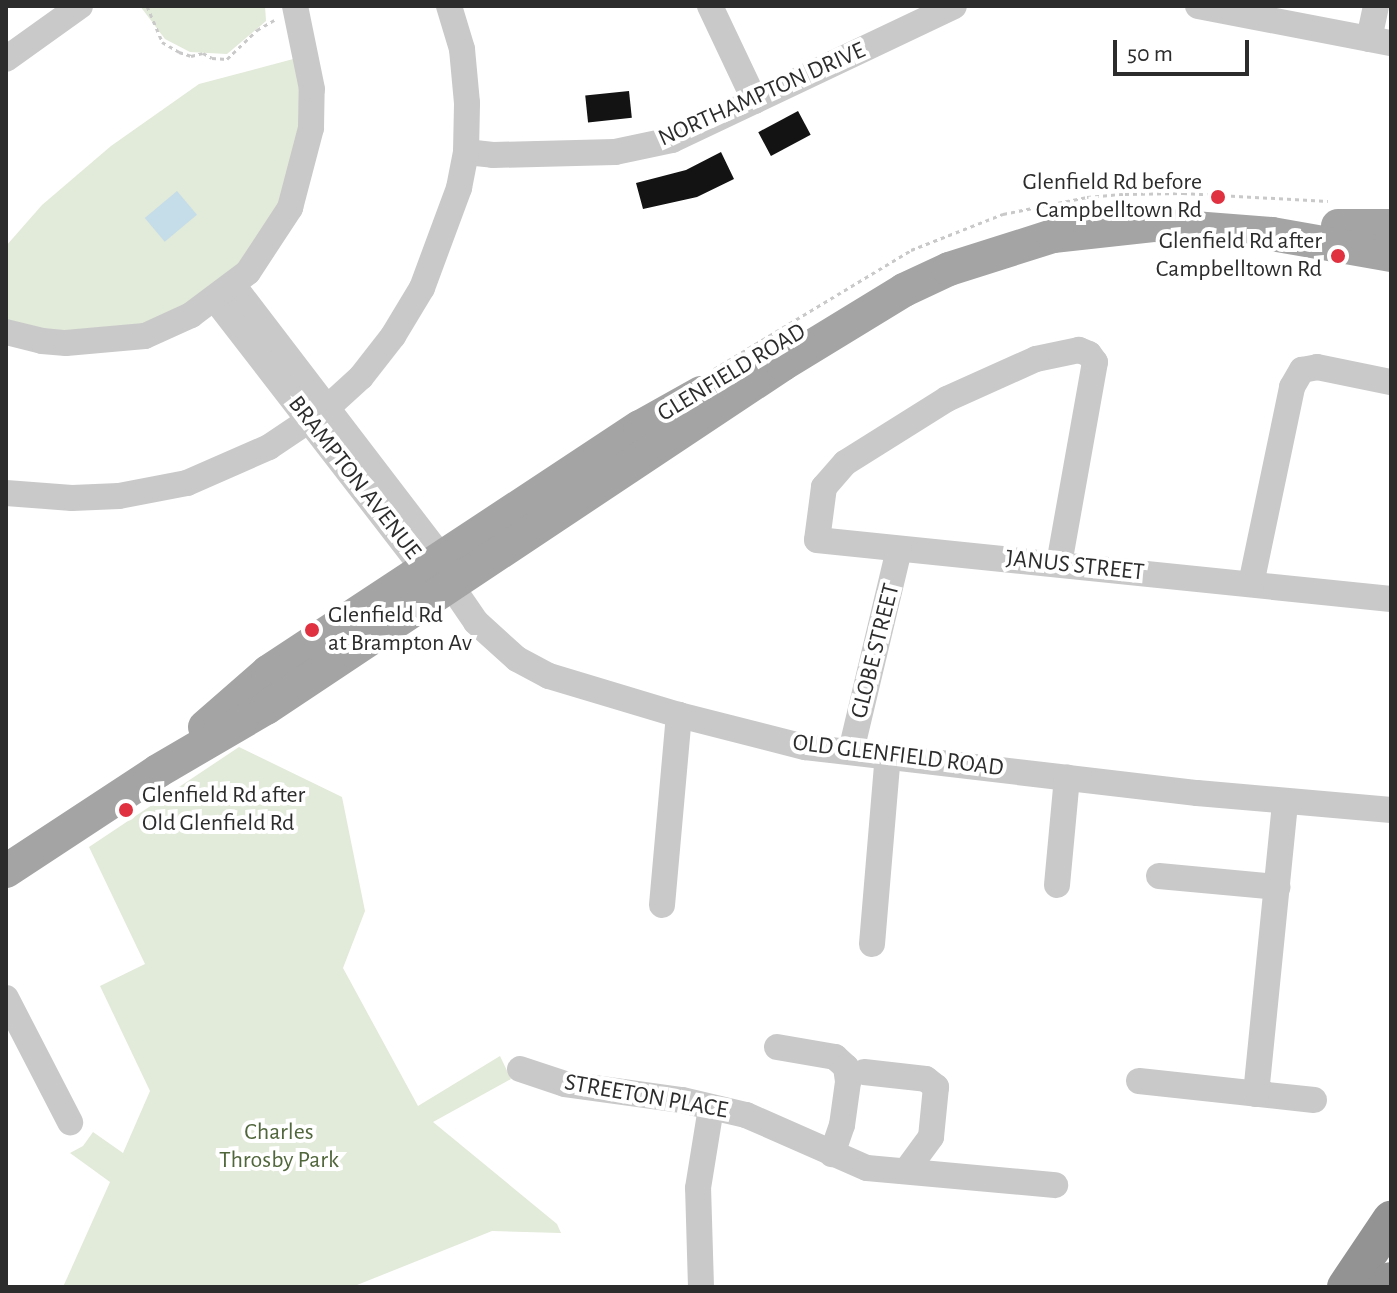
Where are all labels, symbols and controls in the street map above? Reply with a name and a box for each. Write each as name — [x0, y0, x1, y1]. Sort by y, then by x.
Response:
scale bar — [1117, 24, 1253, 74]
street label: NORTHAMPTON DRIVE — [654, 36, 870, 154]
text: 50 m — [1127, 42, 1173, 66]
place label: Glenfield Rd before Campbelltown Rd — [1023, 169, 1202, 225]
marker: Glenfield Rd before Campbelltown Rd — [1209, 188, 1227, 206]
place label: Glenfield Rd after Campbelltown Rd — [1156, 228, 1322, 284]
marker: Glenfield Rd after Campbelltown Rd — [1329, 247, 1347, 265]
street label: GLENFIELD ROAD — [653, 318, 811, 428]
street label: BRAMPTON AVENUE — [281, 391, 427, 565]
street label: JANUS STREET — [1004, 544, 1146, 588]
street label: GLOBE STREET — [845, 581, 907, 721]
place label: Glenfield Rd at Brampton Av — [328, 602, 472, 658]
marker: Glenfield Rd at Brampton Av — [303, 621, 321, 639]
street label: OLD GLENFIELD ROAD — [791, 729, 1005, 783]
place label: Glenfield Rd after Old Glenfield Rd — [142, 782, 305, 838]
marker: Glenfield Rd after Old Glenfield Rd — [117, 801, 135, 819]
street label: STREETON PLACE — [562, 1068, 730, 1126]
park label: Charles Throsby Park — [219, 1119, 339, 1175]

